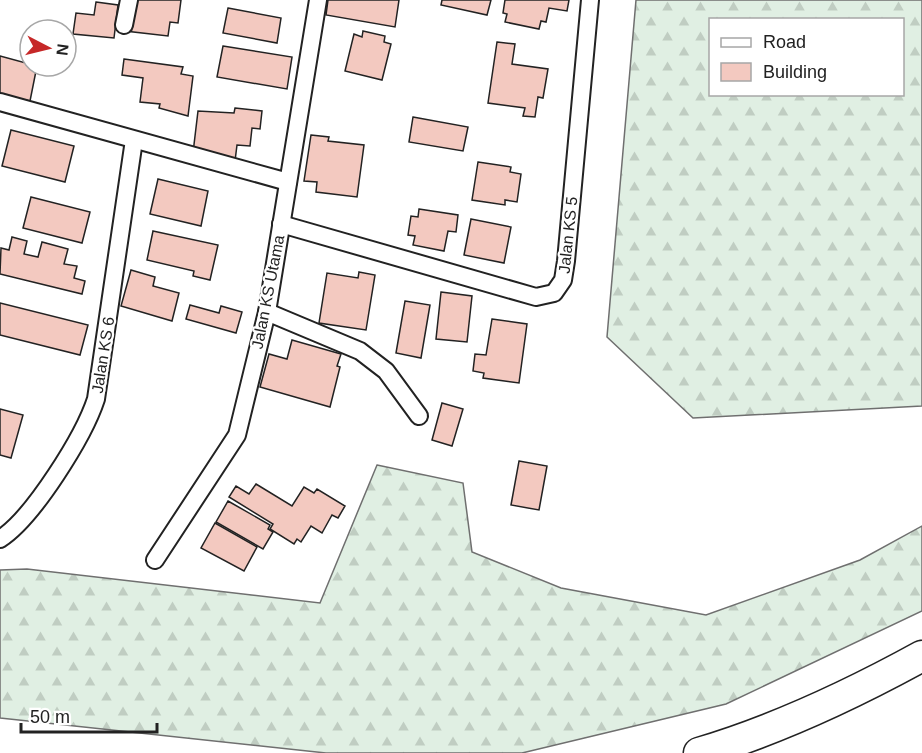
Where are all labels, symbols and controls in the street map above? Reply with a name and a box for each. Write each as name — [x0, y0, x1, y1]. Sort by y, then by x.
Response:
north arrow — [18, 18, 78, 78]
legend — [709, 18, 904, 96]
text: Road — [763, 32, 806, 52]
text: N — [53, 43, 72, 57]
text: Building — [763, 62, 827, 82]
street label: Jalan KS 5 — [556, 196, 581, 274]
street label: Jalan KS Utama — [249, 234, 287, 350]
street label: Jalan KS 6 — [89, 315, 117, 395]
scale bar — [21, 696, 158, 734]
text: 50 m — [30, 707, 70, 727]

